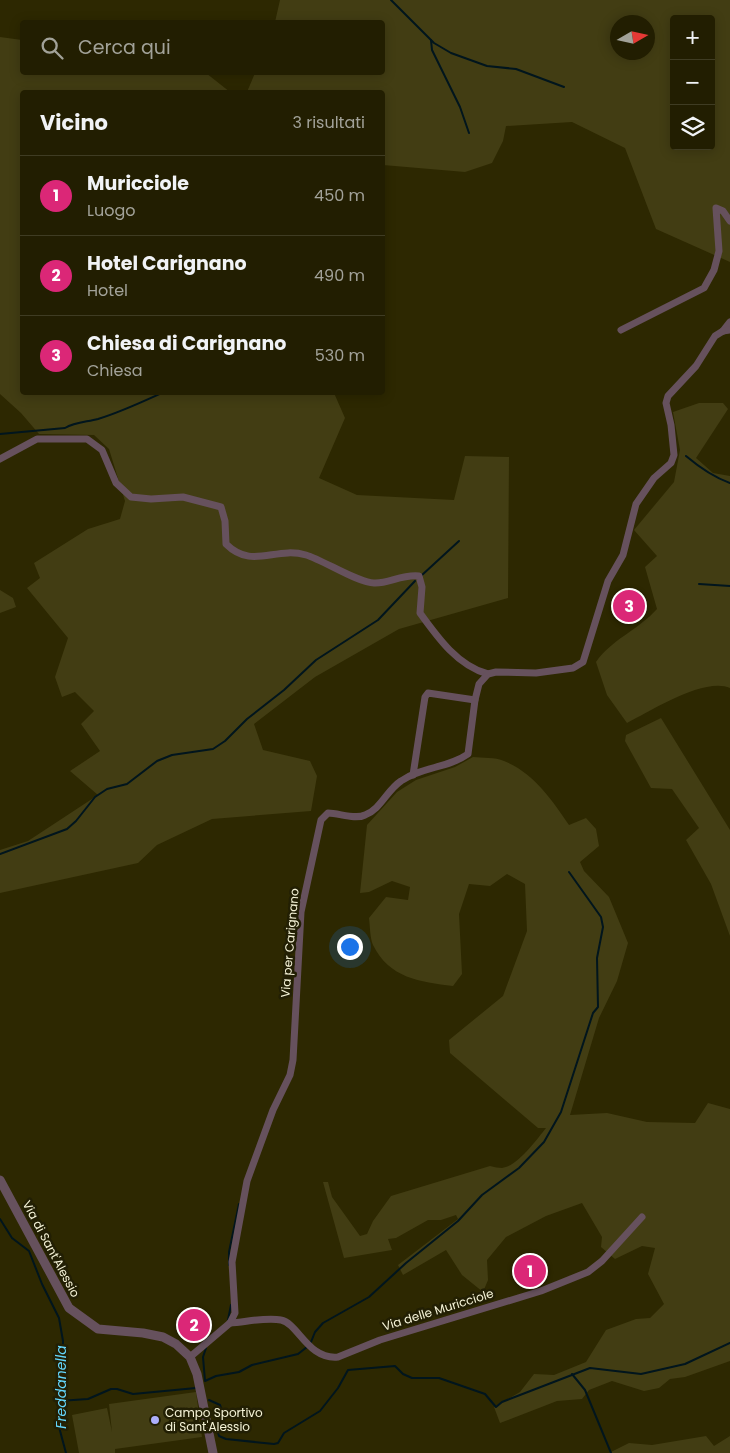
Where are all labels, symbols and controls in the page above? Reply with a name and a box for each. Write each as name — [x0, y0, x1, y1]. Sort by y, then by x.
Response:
north arrow — [610, 15, 655, 60]
map controls — [670, 15, 715, 150]
button: + — [670, 15, 715, 60]
search box — [20, 20, 385, 75]
icon: search — [38, 34, 66, 62]
text: Cerca qui — [78, 34, 171, 61]
button: − — [670, 60, 715, 105]
button: layers — [670, 105, 715, 150]
text: Vicino — [40, 108, 108, 137]
text: 3 risultati — [292, 111, 365, 134]
text: Muricciole — [87, 170, 189, 197]
text: 1 — [53, 184, 59, 207]
text: 450 m — [314, 184, 365, 207]
text: Luogo — [87, 199, 135, 222]
text: Hotel Carignano — [87, 250, 247, 277]
text: 2 — [51, 264, 61, 287]
text: 490 m — [314, 264, 365, 287]
text: Hotel — [87, 279, 128, 302]
text: Chiesa di Carignano — [87, 330, 286, 357]
text: 3 — [51, 344, 61, 367]
text: 530 m — [315, 344, 365, 367]
text: Chiesa — [87, 359, 143, 382]
pin: 3 — [613, 587, 645, 625]
street label: Via per Carignano — [276, 887, 303, 998]
your location — [337, 934, 363, 960]
street label: Via di Sant'Alessio — [19, 1197, 84, 1300]
pin: 1 — [514, 1252, 546, 1290]
street label: Via delle Muricciole — [380, 1285, 496, 1335]
pin: 2 — [178, 1306, 210, 1344]
water label: Freddanella — [51, 1345, 71, 1429]
place label: Campo Sportivo di Sant'Alessio — [165, 1404, 263, 1435]
marker: Campo Sportivo di Sant'Alessio — [149, 1414, 161, 1426]

